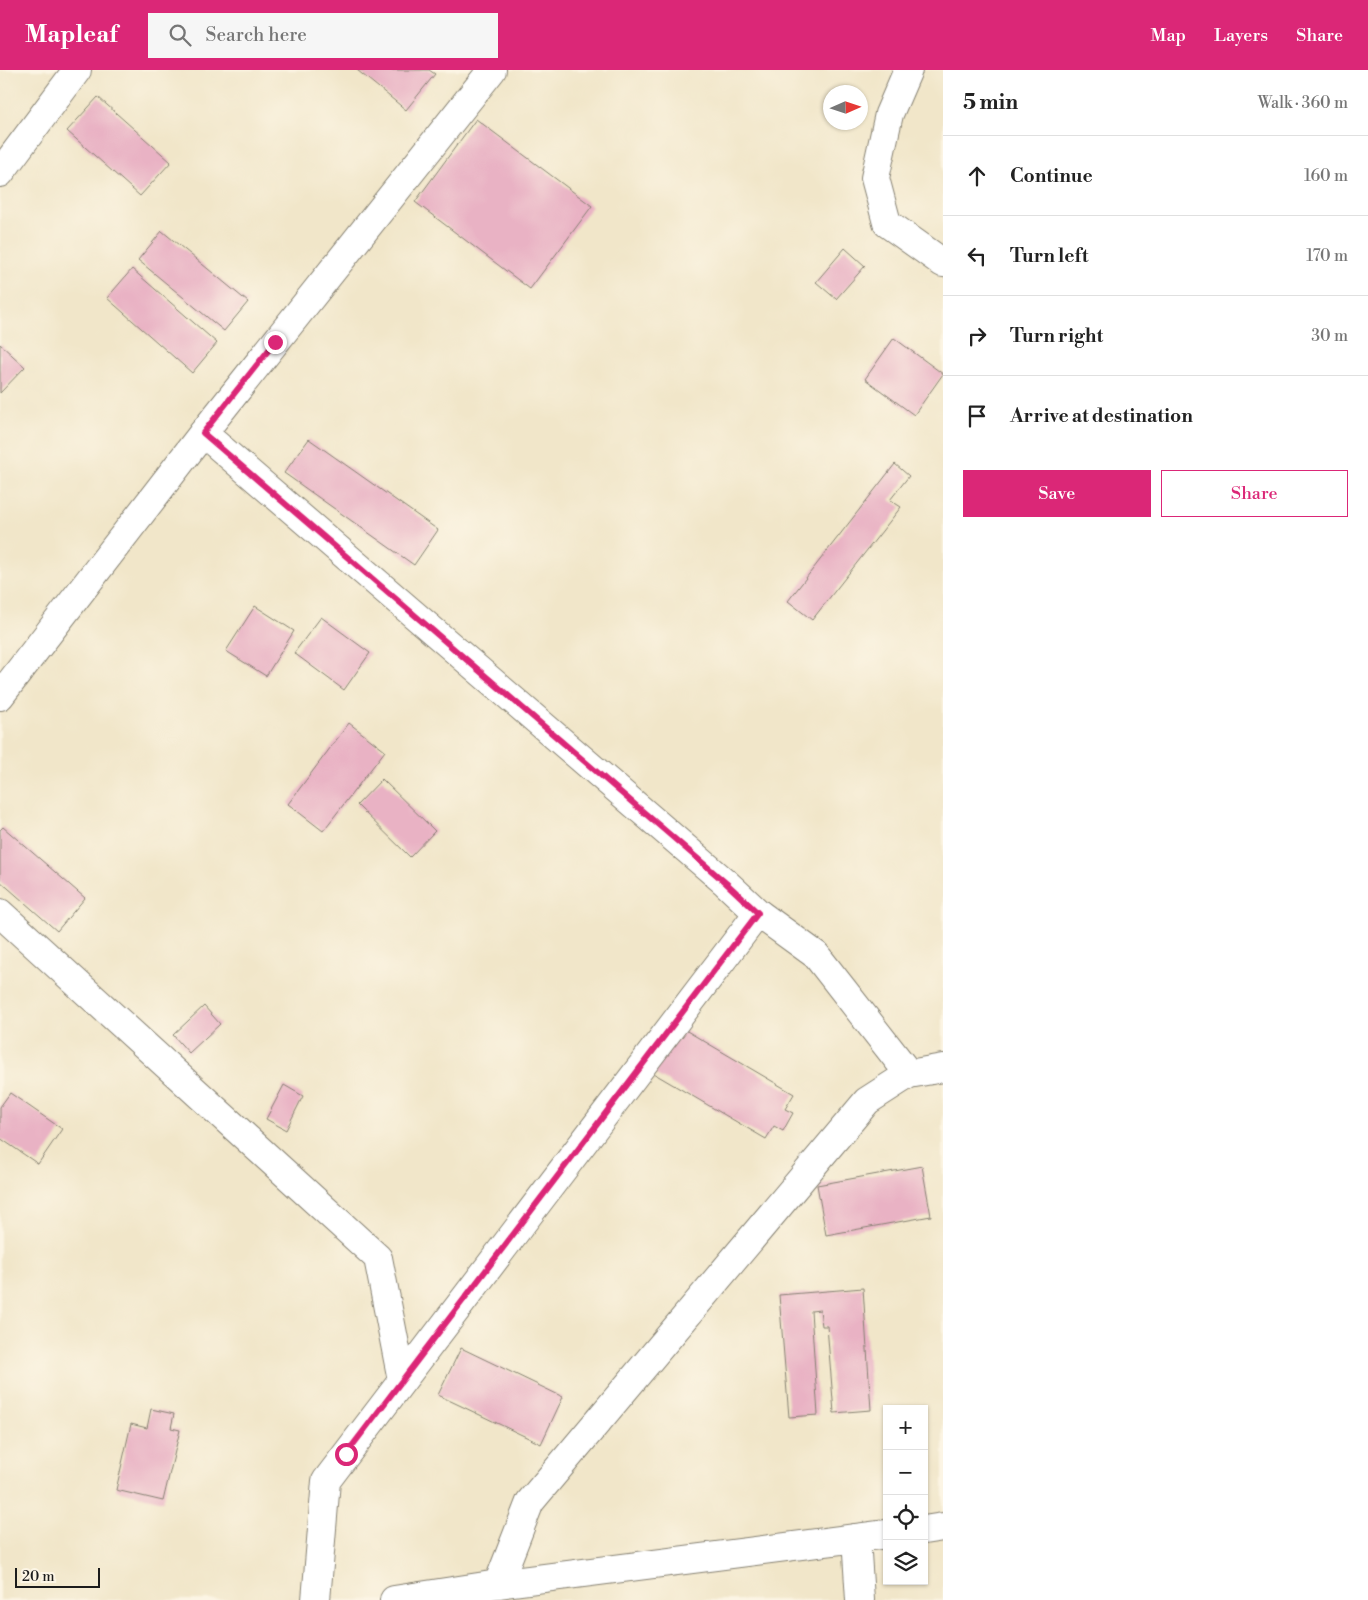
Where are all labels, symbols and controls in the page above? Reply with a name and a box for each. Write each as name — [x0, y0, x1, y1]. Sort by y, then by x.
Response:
search box — [148, 13, 498, 58]
text: Mapleaf — [25, 20, 118, 50]
icon: search — [166, 21, 194, 49]
text: Search here — [206, 23, 307, 47]
text: Map — [1151, 24, 1186, 47]
text: Layers — [1214, 24, 1268, 47]
text: Share — [1296, 24, 1343, 47]
north arrow — [823, 85, 868, 130]
text: 5 min — [963, 90, 1018, 116]
text: Walk · 360 m — [1258, 93, 1348, 113]
icon: ahead — [963, 162, 991, 190]
text: Continue — [1010, 164, 1093, 188]
text: 160 m — [1304, 166, 1348, 186]
icon: left — [963, 242, 991, 270]
text: Turn left — [1010, 244, 1089, 268]
text: 170 m — [1306, 246, 1348, 266]
icon: right — [963, 322, 991, 350]
text: Turn right — [1010, 324, 1103, 348]
text: 30 m — [1311, 326, 1348, 346]
route end — [264, 331, 287, 354]
icon: arrive — [963, 402, 991, 430]
text: Arrive at destination — [1010, 404, 1193, 428]
button: Save — [963, 470, 1151, 517]
button: Share — [1161, 470, 1348, 517]
map controls — [883, 1405, 928, 1585]
button: + — [883, 1405, 928, 1450]
route start — [335, 1443, 358, 1466]
button: − — [883, 1450, 928, 1495]
button: locate — [883, 1495, 928, 1540]
button: layers — [883, 1540, 928, 1585]
scale bar — [15, 1565, 100, 1588]
text: 20 m — [22, 1568, 54, 1586]

